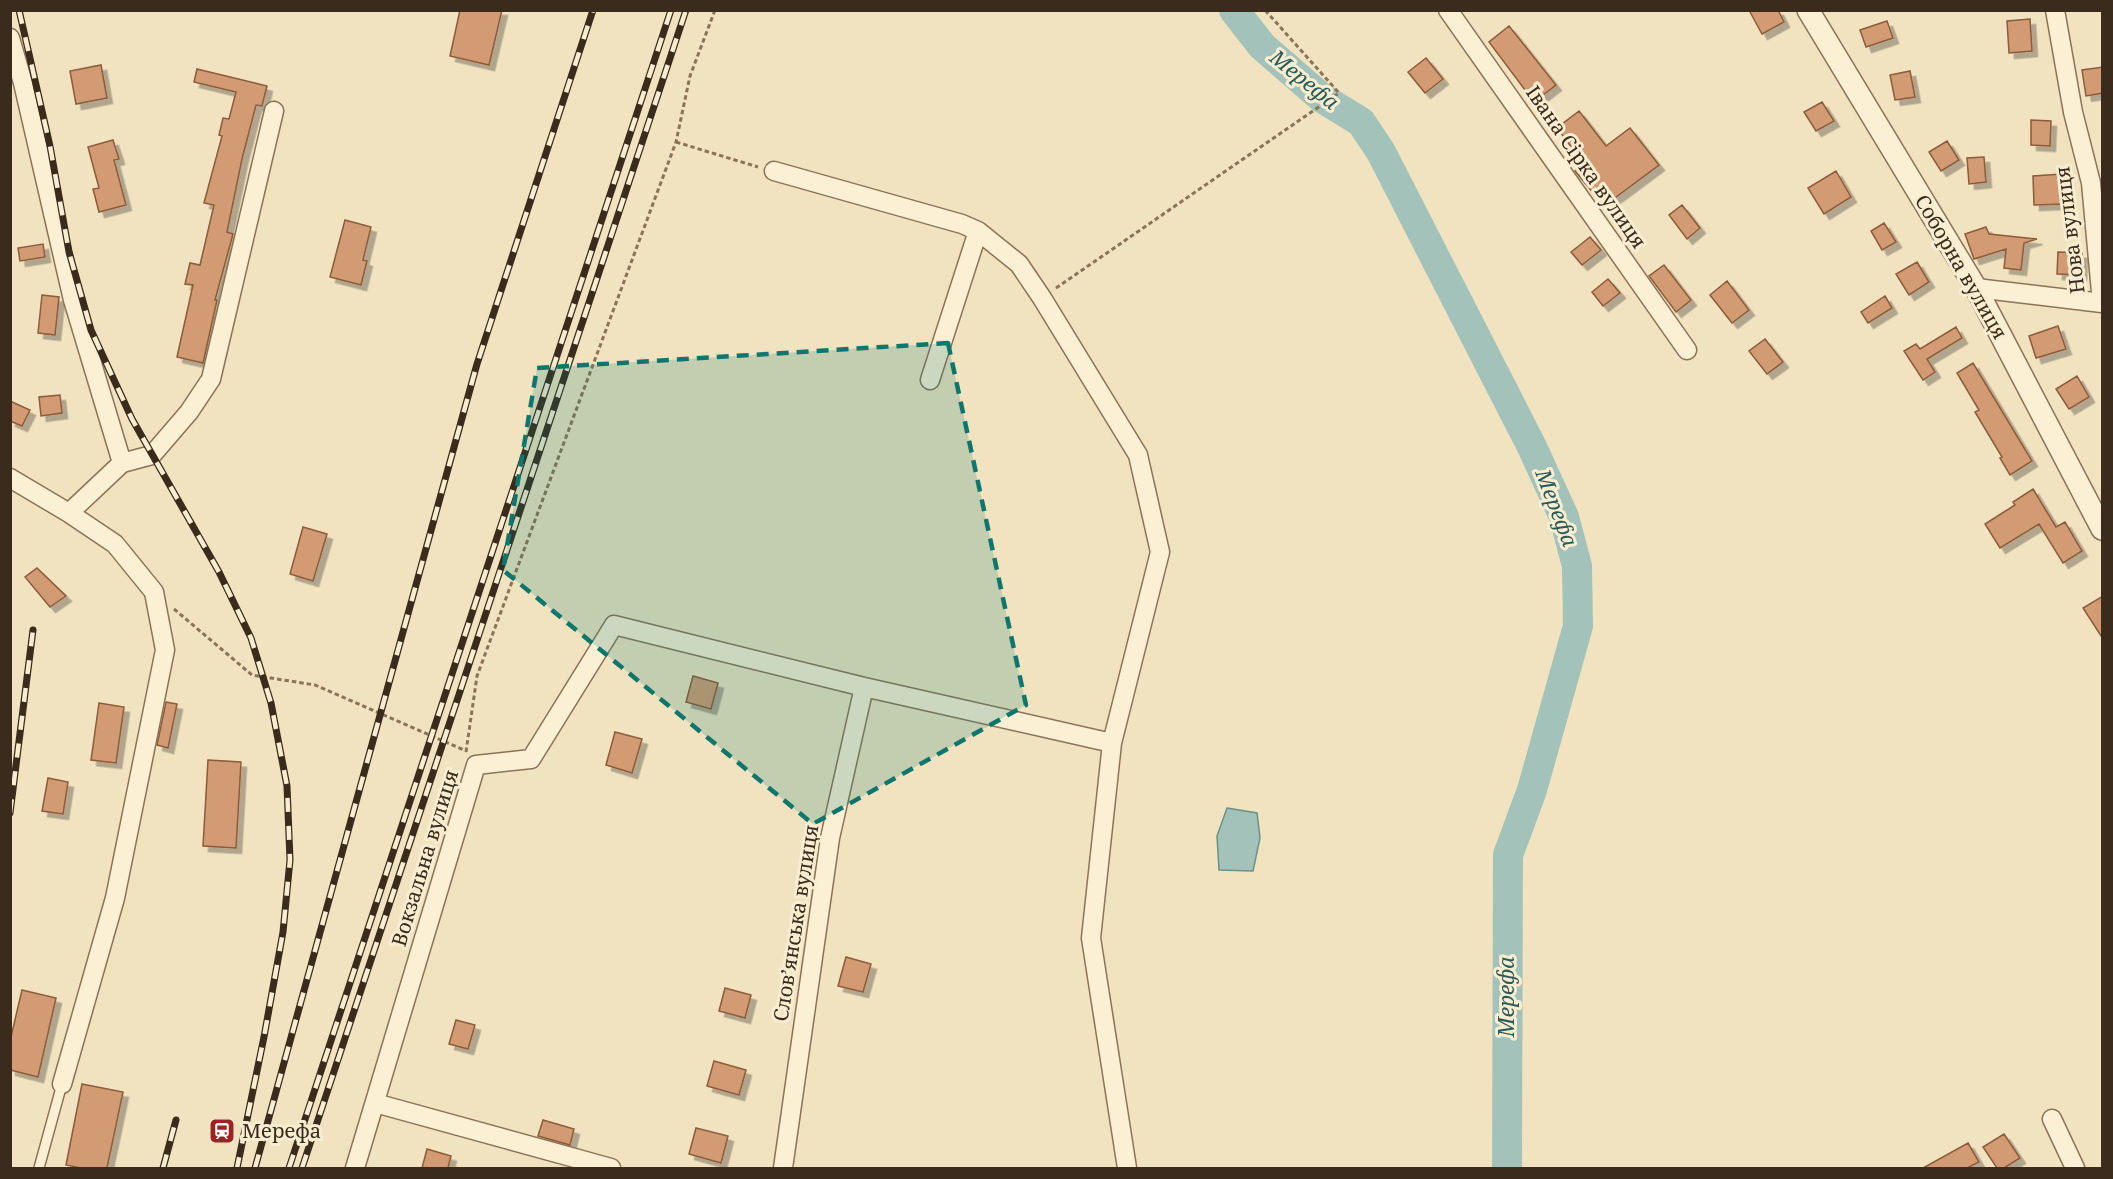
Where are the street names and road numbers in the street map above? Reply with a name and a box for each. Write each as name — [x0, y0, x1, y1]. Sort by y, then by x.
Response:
street label: Івана Сірка вулиця — [1520, 80, 1653, 254]
street label: Нова вулиця — [2048, 165, 2091, 295]
street label: Соборна вулиця — [1909, 190, 2014, 344]
street label: Вокзальна вулиця — [385, 766, 464, 949]
street label: Слов’янська вулиця — [767, 823, 824, 1023]

